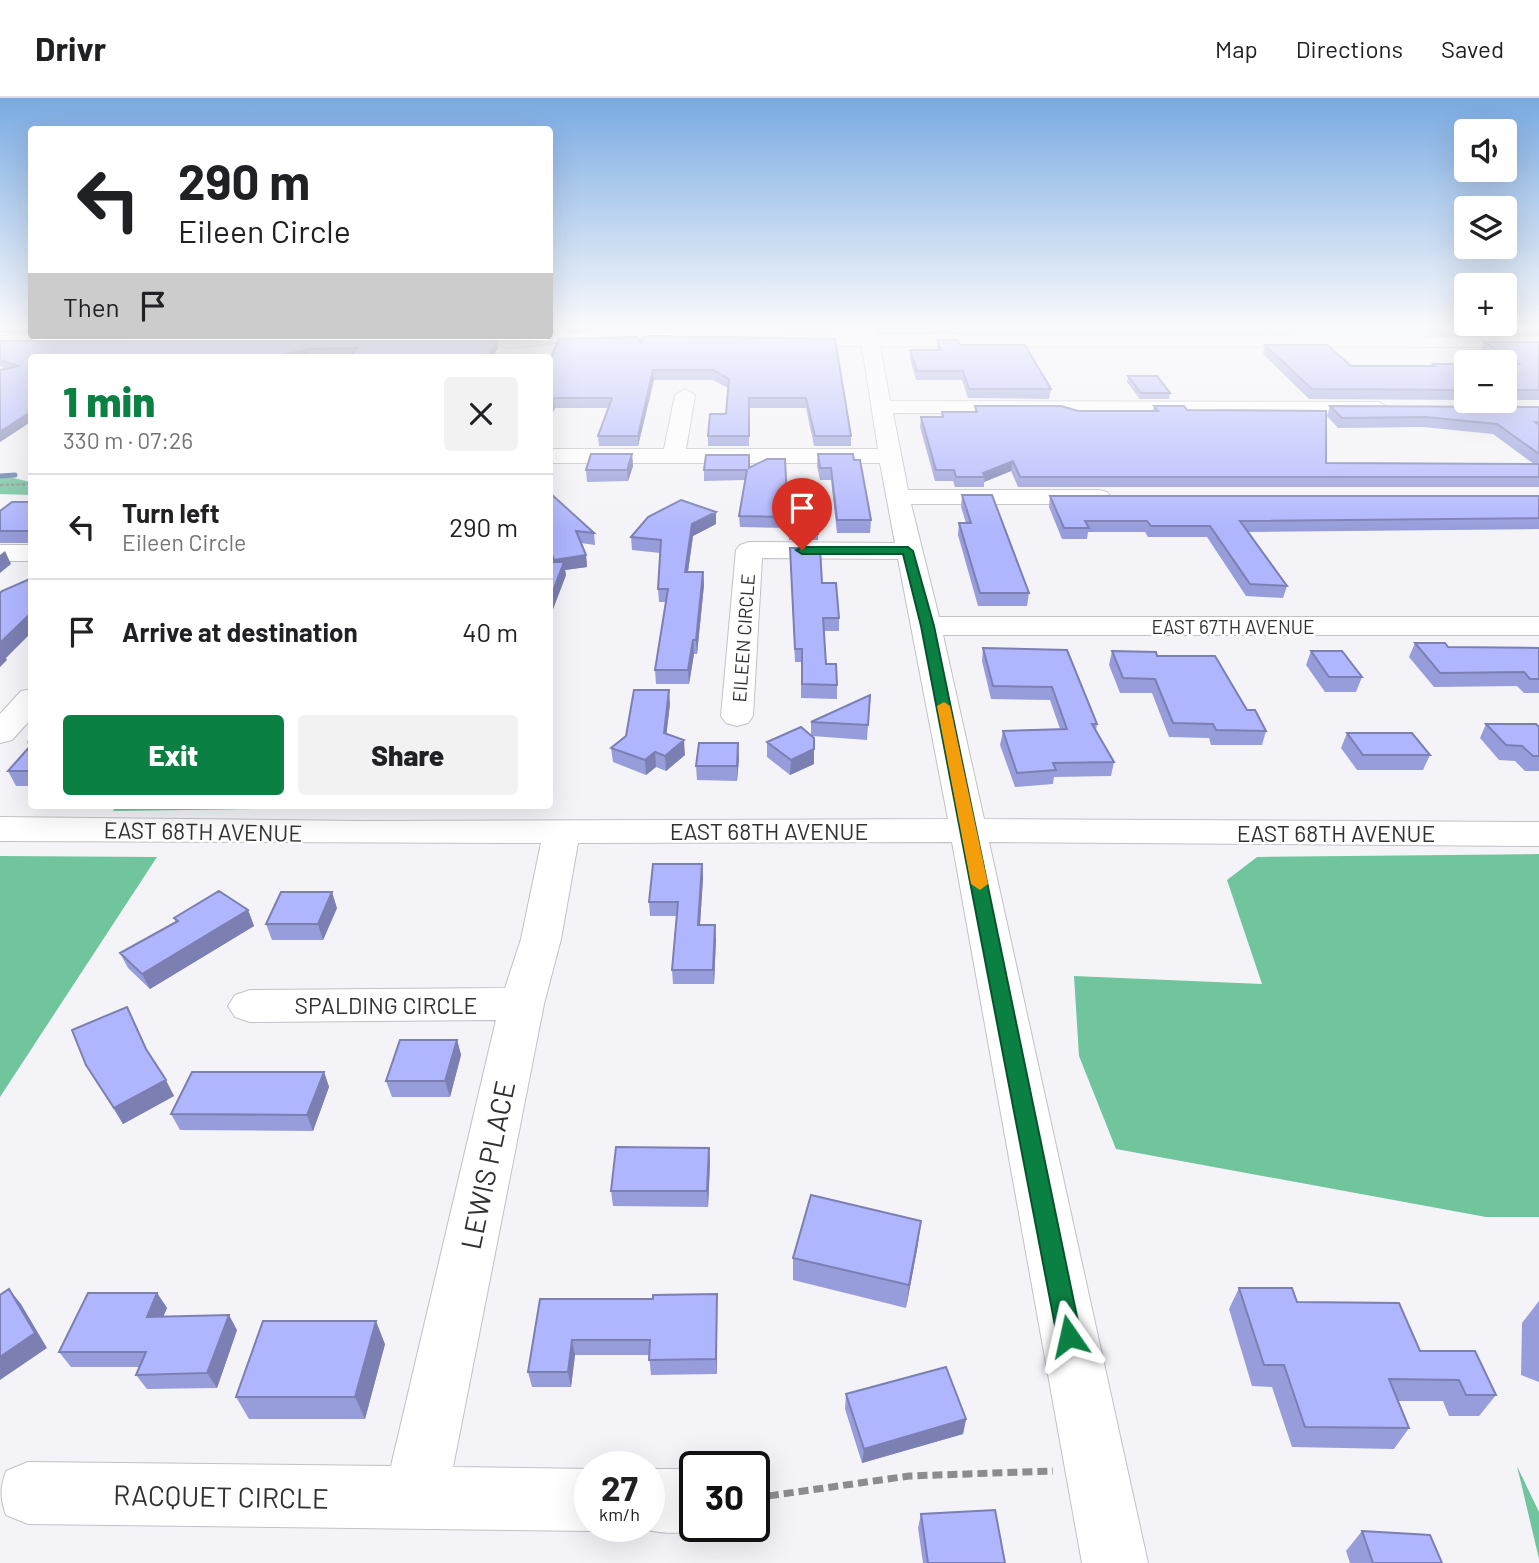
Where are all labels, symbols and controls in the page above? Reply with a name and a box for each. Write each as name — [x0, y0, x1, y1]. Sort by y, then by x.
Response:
text: Drivr — [35, 28, 106, 68]
text: Map — [1215, 34, 1258, 63]
text: Directions — [1296, 34, 1403, 63]
text: Saved — [1441, 34, 1504, 63]
map controls — [1454, 119, 1517, 413]
button: sound — [1454, 119, 1517, 182]
text: 290 m — [178, 151, 310, 210]
icon: left — [63, 154, 154, 245]
button: layers — [1454, 196, 1517, 259]
text: Eileen Circle — [178, 211, 351, 249]
button: + — [1454, 273, 1517, 336]
icon: arrive — [134, 287, 172, 325]
text: Then — [63, 291, 120, 322]
button: − — [1454, 350, 1517, 413]
text: 1 min — [63, 375, 155, 425]
button: close — [444, 377, 518, 451]
text: 330 m · 07:26 — [63, 426, 193, 454]
pin — [772, 478, 832, 550]
icon: arrive — [783, 489, 821, 527]
text: Turn left — [122, 497, 220, 528]
icon: left — [63, 508, 101, 546]
text: 290 m — [449, 511, 518, 542]
text: Eileen Circle — [122, 528, 246, 556]
street label: EILEEN CIRCLE — [727, 573, 759, 703]
icon: arrive — [63, 613, 101, 651]
street label: EAST 67TH AVENUE — [1151, 615, 1315, 638]
text: Arrive at destination — [122, 616, 358, 647]
text: 40 m — [462, 616, 518, 647]
button: Exit — [63, 715, 284, 795]
button: Share — [298, 715, 518, 795]
street label: EAST 68TH AVENUE — [103, 815, 303, 847]
street label: EAST 68TH AVENUE — [670, 817, 868, 845]
street label: EAST 68TH AVENUE — [1237, 819, 1435, 847]
street label: SPALDING CIRCLE — [295, 991, 477, 1019]
street label: LEWIS PLACE — [453, 1078, 521, 1252]
position arrow — [1032, 1299, 1106, 1373]
speed limit sign: 30 — [679, 1451, 770, 1542]
text: 27 — [601, 1466, 638, 1508]
street label: RACQUET CIRCLE — [113, 1477, 329, 1515]
text: km/h — [599, 1503, 640, 1525]

